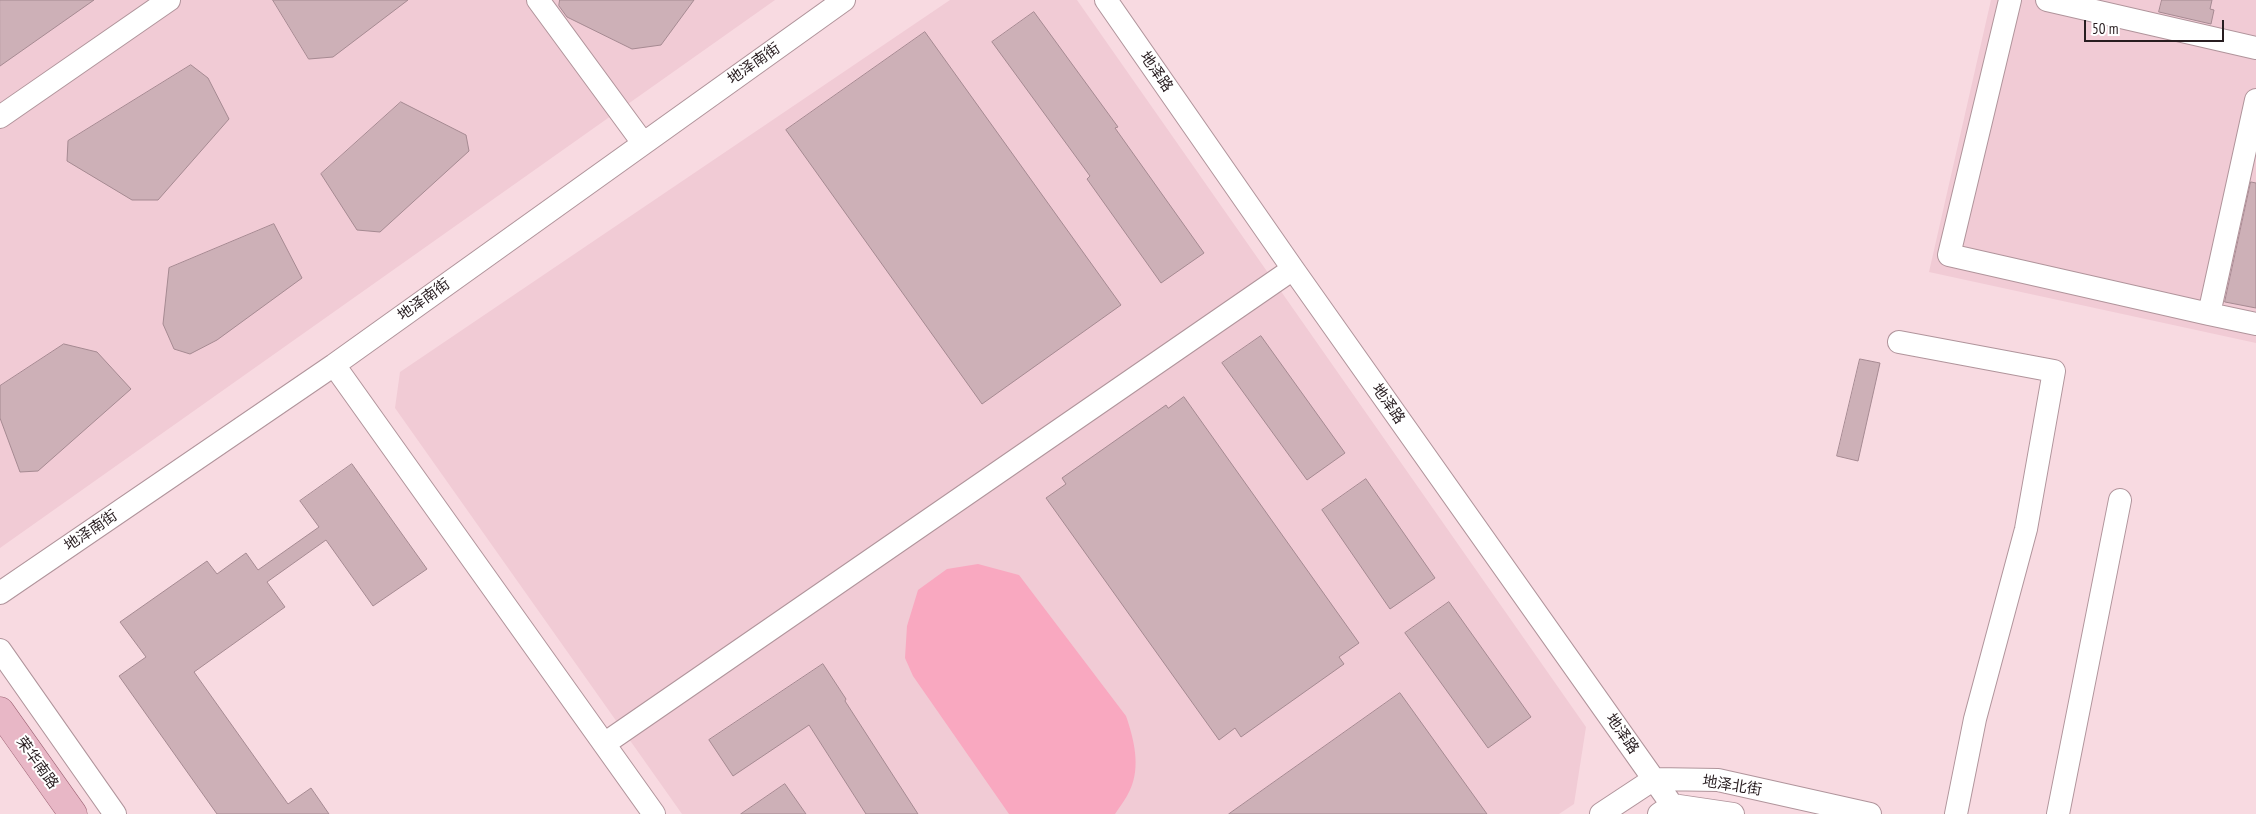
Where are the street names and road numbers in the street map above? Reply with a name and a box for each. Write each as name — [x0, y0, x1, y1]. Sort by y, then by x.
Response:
street label: 地泽南街 — [724, 39, 784, 89]
street label: 地泽路 — [1136, 48, 1176, 96]
street label: 地泽南街 — [394, 275, 454, 325]
street label: 地泽路 — [1368, 380, 1408, 428]
street label: 地泽南街 — [61, 507, 121, 555]
street label: 地泽路 — [1602, 710, 1642, 758]
street label: 荣华南路 — [12, 733, 62, 793]
street label: 地泽北街 — [1701, 772, 1763, 800]

